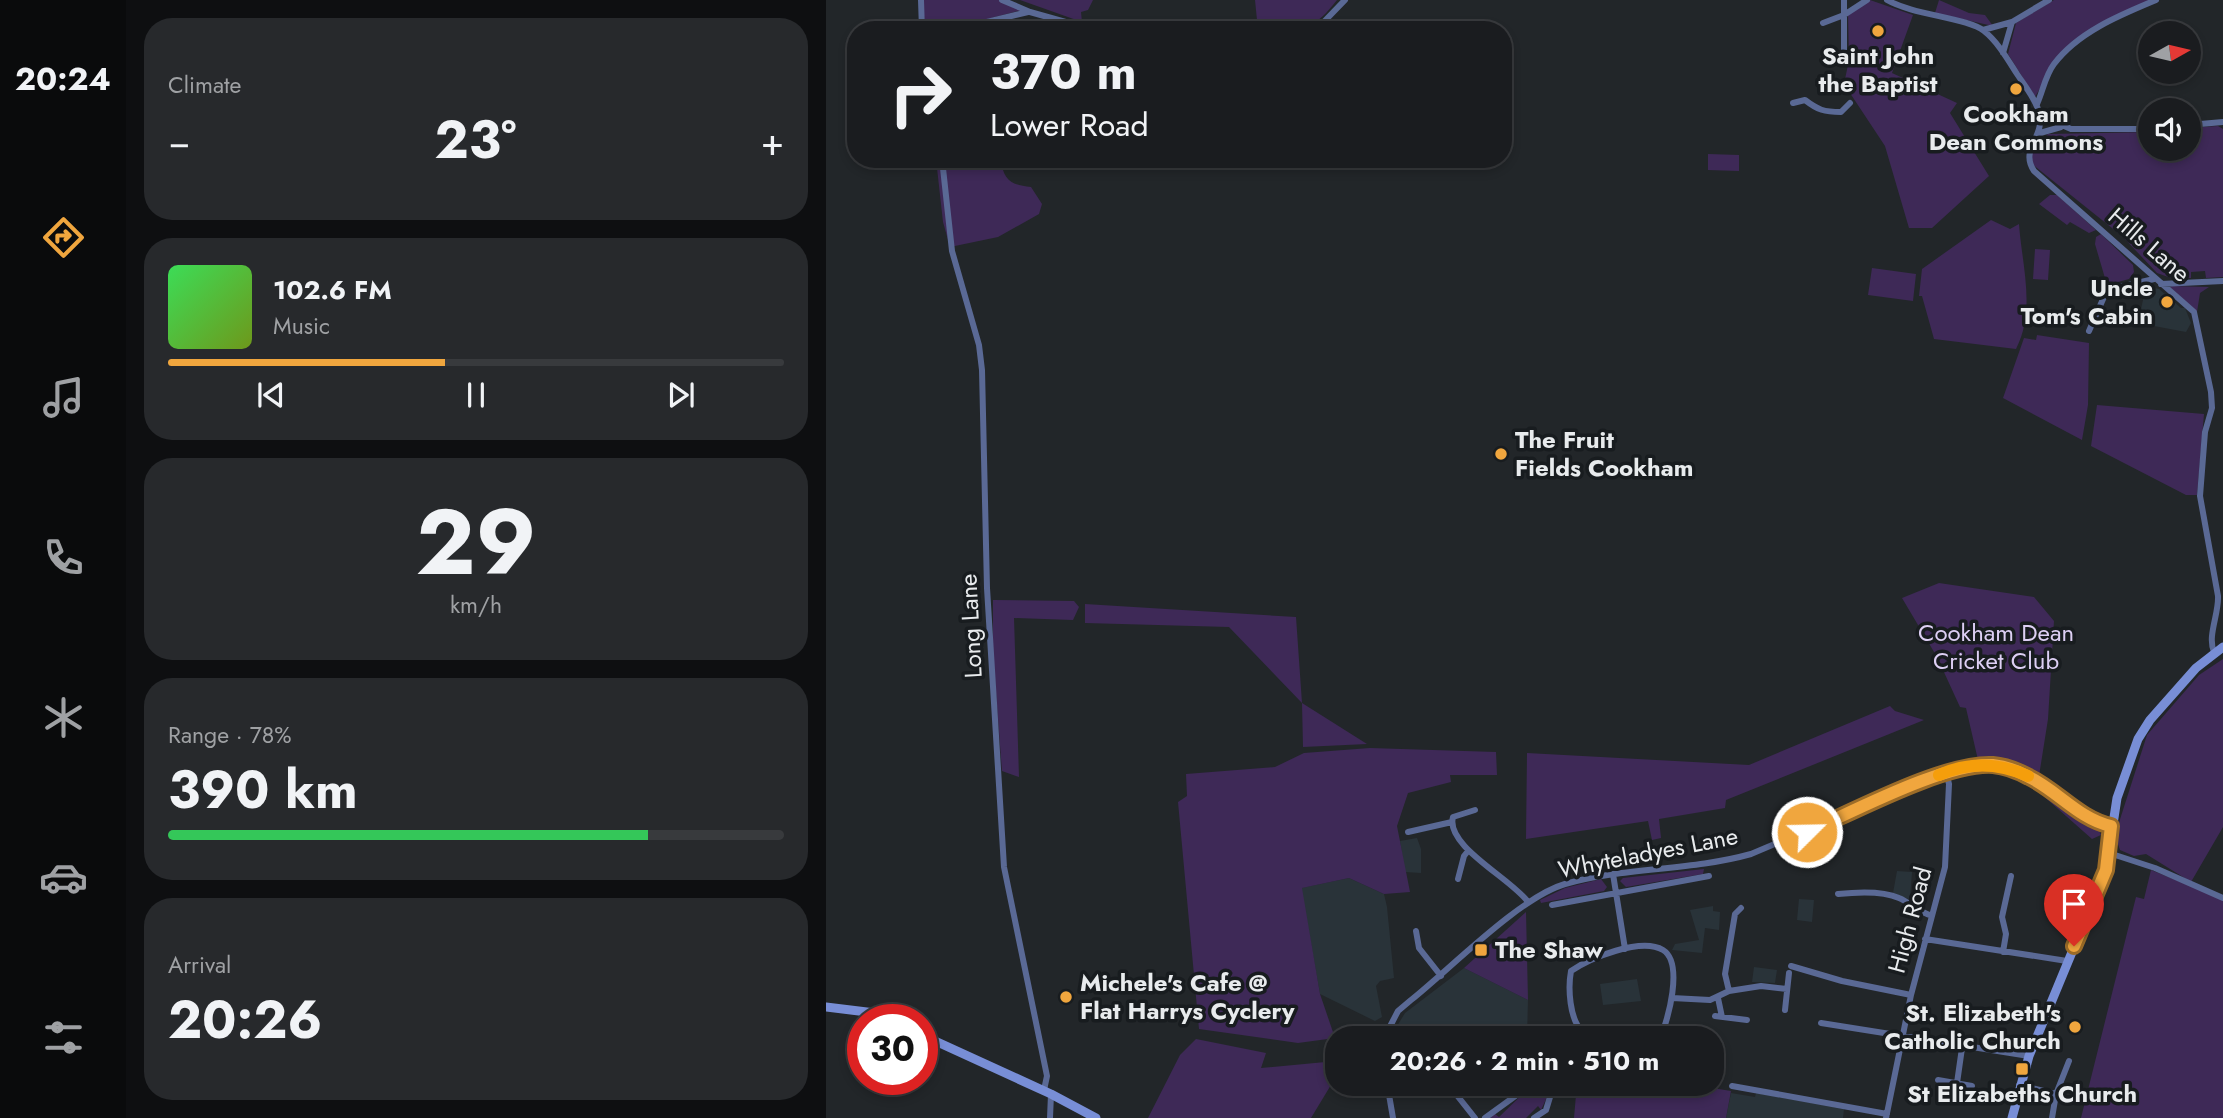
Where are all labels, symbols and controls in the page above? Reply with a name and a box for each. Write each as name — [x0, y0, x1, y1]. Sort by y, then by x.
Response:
north arrow — [2138, 21, 2202, 84]
map controls — [2138, 21, 2201, 161]
marker: Saint John the Baptist — [1870, 23, 1886, 39]
text: 370 m — [990, 37, 1137, 107]
place label: Saint John the Baptist — [1819, 38, 1938, 101]
icon: right — [875, 49, 966, 140]
text: 20:24 — [15, 56, 111, 102]
text: Climate — [168, 68, 241, 102]
marker: Cookham Dean Commons — [2008, 81, 2024, 97]
place label: Cookham Dean Commons — [1929, 96, 2103, 159]
button: sound — [2138, 98, 2201, 161]
text: 23° — [435, 102, 516, 178]
text: Lower Road — [990, 102, 1149, 148]
text: − — [168, 114, 190, 169]
text: + — [761, 114, 784, 169]
street label: Hills Lane — [2101, 199, 2198, 290]
icon: directions — [39, 213, 88, 262]
place label: Uncle Tom's Cabin — [2021, 270, 2153, 333]
text: 102.6 FM — [273, 271, 392, 309]
marker: Uncle Tom's Cabin — [2159, 294, 2175, 310]
text: Music — [273, 309, 330, 343]
icon: music — [39, 373, 88, 422]
icon: previous — [252, 376, 290, 414]
icon: pause — [457, 376, 495, 414]
icon: next — [662, 376, 700, 414]
place label: The Fruit Fields Cookham — [1515, 422, 1693, 485]
marker: The Fruit Fields Cookham — [1493, 446, 1509, 462]
text: 29 — [416, 477, 536, 608]
icon: phone — [39, 533, 88, 582]
street label: Long Lane — [950, 573, 991, 679]
text: km/h — [450, 588, 502, 622]
park label: Cookham Dean Cricket Club — [1918, 615, 2074, 678]
icon: climate — [39, 693, 88, 742]
text: Range · 78% — [168, 718, 292, 752]
text: 390 km — [168, 752, 358, 828]
position arrow — [1770, 795, 1844, 869]
street label: Whyteladyes Lane — [1555, 818, 1741, 887]
icon: car — [39, 853, 88, 902]
street label: High Road — [1879, 863, 1940, 977]
pin — [2044, 874, 2104, 946]
icon: arrive — [2055, 885, 2093, 923]
place label: The Shaw — [1495, 932, 1604, 967]
marker: The Shaw — [1473, 942, 1489, 958]
text: Arrival — [168, 948, 231, 982]
place label: Michele's Cafe @ Flat Harrys Cyclery — [1080, 965, 1295, 1028]
text: 20:26 — [168, 982, 322, 1058]
marker: Michele's Cafe @ Flat Harrys Cyclery — [1058, 989, 1074, 1005]
place label: St. Elizabeth's Catholic Church — [1884, 995, 2061, 1058]
speed limit sign: 30 — [847, 1004, 938, 1095]
icon: filters — [39, 1013, 88, 1062]
marker: St. Elizabeth's Catholic Church — [2067, 1019, 2083, 1035]
text: 20:26 · 2 min · 510 m — [1390, 1042, 1659, 1080]
marker: St Elizabeths Church — [2014, 1061, 2030, 1077]
place label: St Elizabeths Church — [1907, 1076, 2137, 1111]

